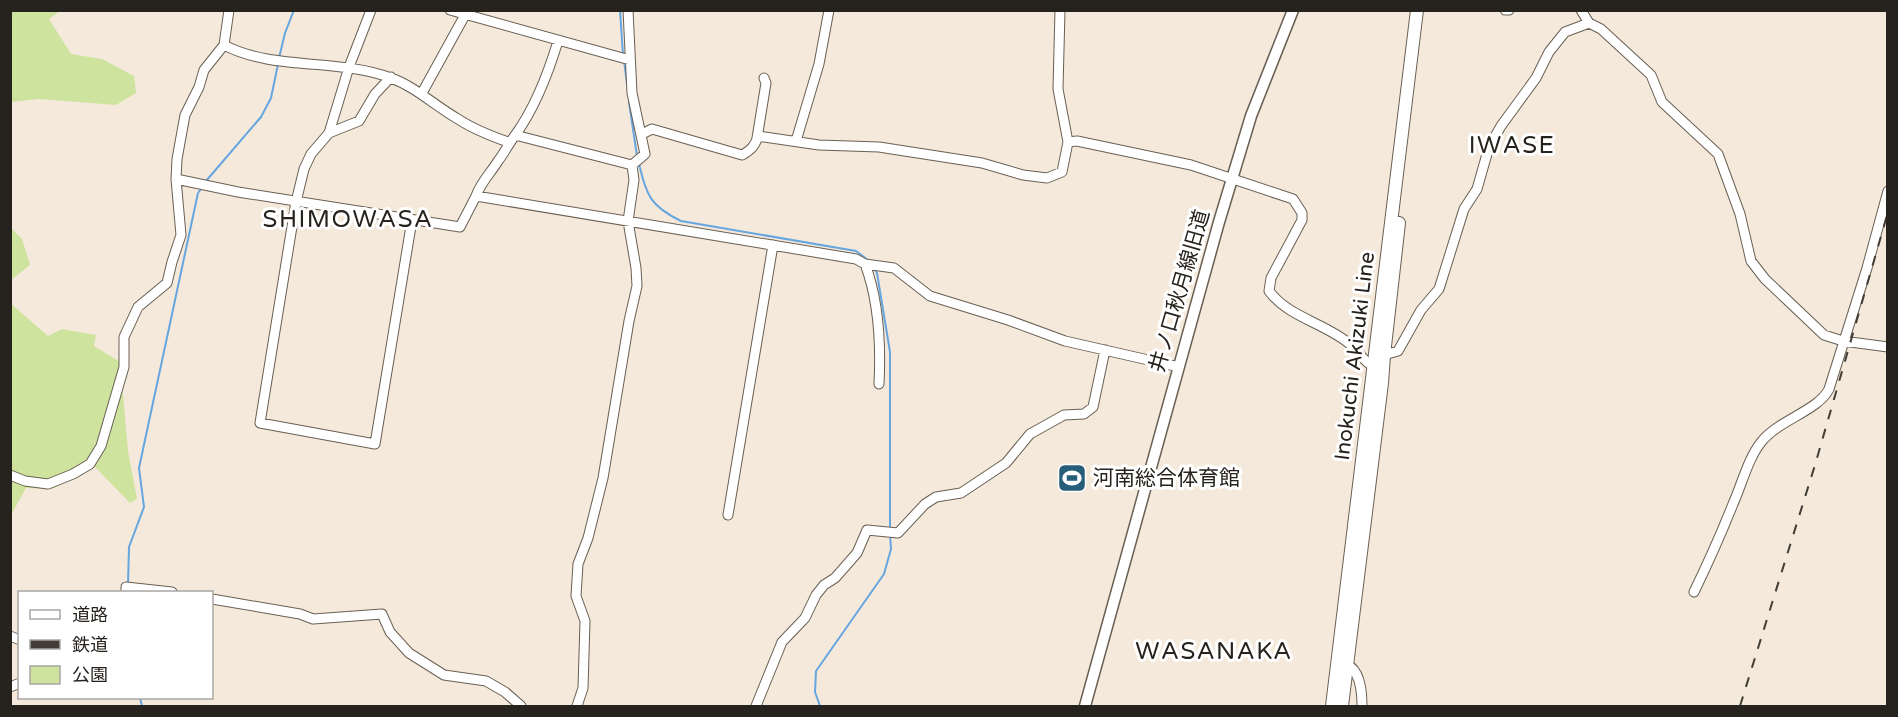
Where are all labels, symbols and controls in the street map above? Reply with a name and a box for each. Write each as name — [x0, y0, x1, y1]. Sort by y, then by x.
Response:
district label: IWASE — [1469, 131, 1555, 160]
district label: SHIMOWASA — [263, 205, 433, 234]
street label: 井ノ口秋月線旧道 — [1145, 207, 1215, 375]
street label: Inokuchi Akizuki Line — [1330, 250, 1380, 462]
sports icon: 河南総合体育館 — [1056, 462, 1088, 494]
place label: 河南総合体育館 — [1093, 466, 1240, 491]
legend — [18, 591, 213, 699]
text: 道路 — [72, 604, 108, 626]
text: 鉄道 — [72, 634, 108, 656]
district label: WASANAKA — [1135, 637, 1293, 666]
text: 公園 — [72, 664, 108, 686]

